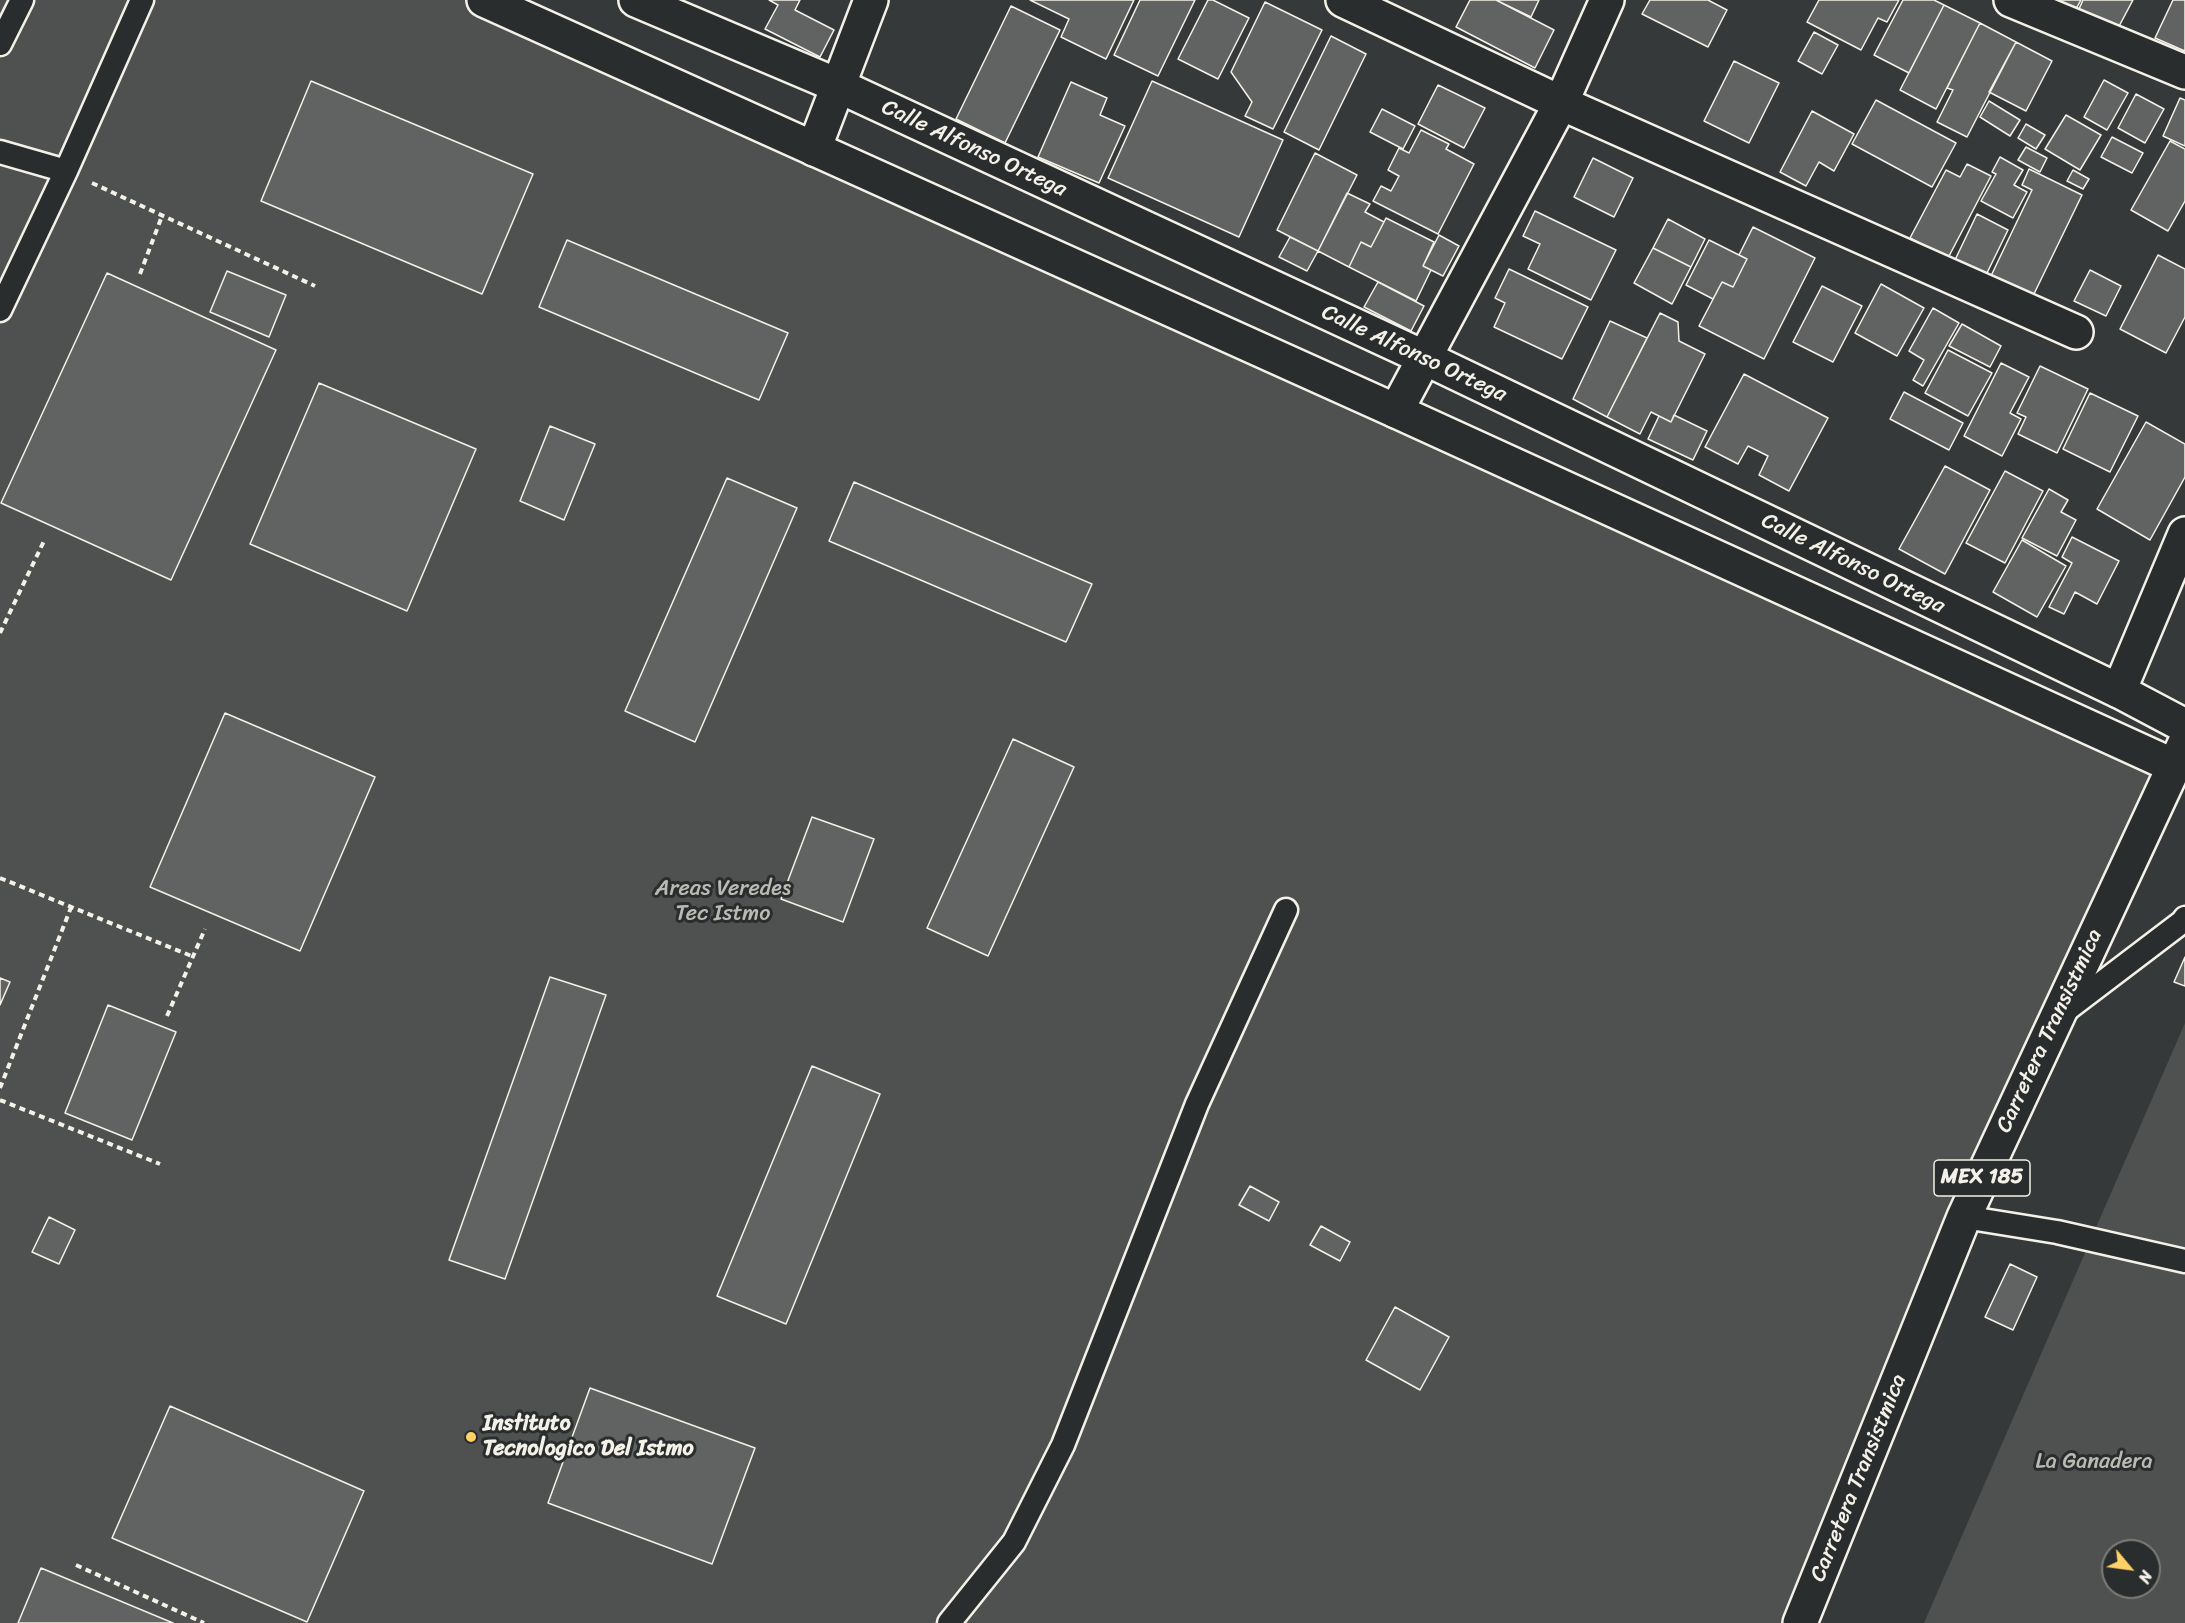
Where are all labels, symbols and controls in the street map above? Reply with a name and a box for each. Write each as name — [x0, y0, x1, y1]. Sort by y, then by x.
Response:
street label: Calle Alfonso Ortega — [877, 95, 1071, 203]
street label: Calle Alfonso Ortega — [1317, 300, 1511, 408]
street label: Calle Alfonso Ortega — [1757, 508, 1949, 620]
park label: Areas Veredes Tec Istmo — [655, 876, 791, 927]
street label: Carretera Transistmica — [1991, 925, 2109, 1137]
road number: MEX 185 — [1934, 1160, 2030, 1196]
street label: Carretera Transistmica — [1805, 1370, 1913, 1586]
place label: Instituto Tecnologico Del Istmo — [483, 1411, 694, 1462]
marker: Instituto Tecnologico Del Istmo — [464, 1430, 478, 1444]
park label: La Ganadera — [2036, 1449, 2152, 1475]
north arrow — [2101, 1539, 2161, 1599]
text: N — [2130, 1565, 2161, 1589]

